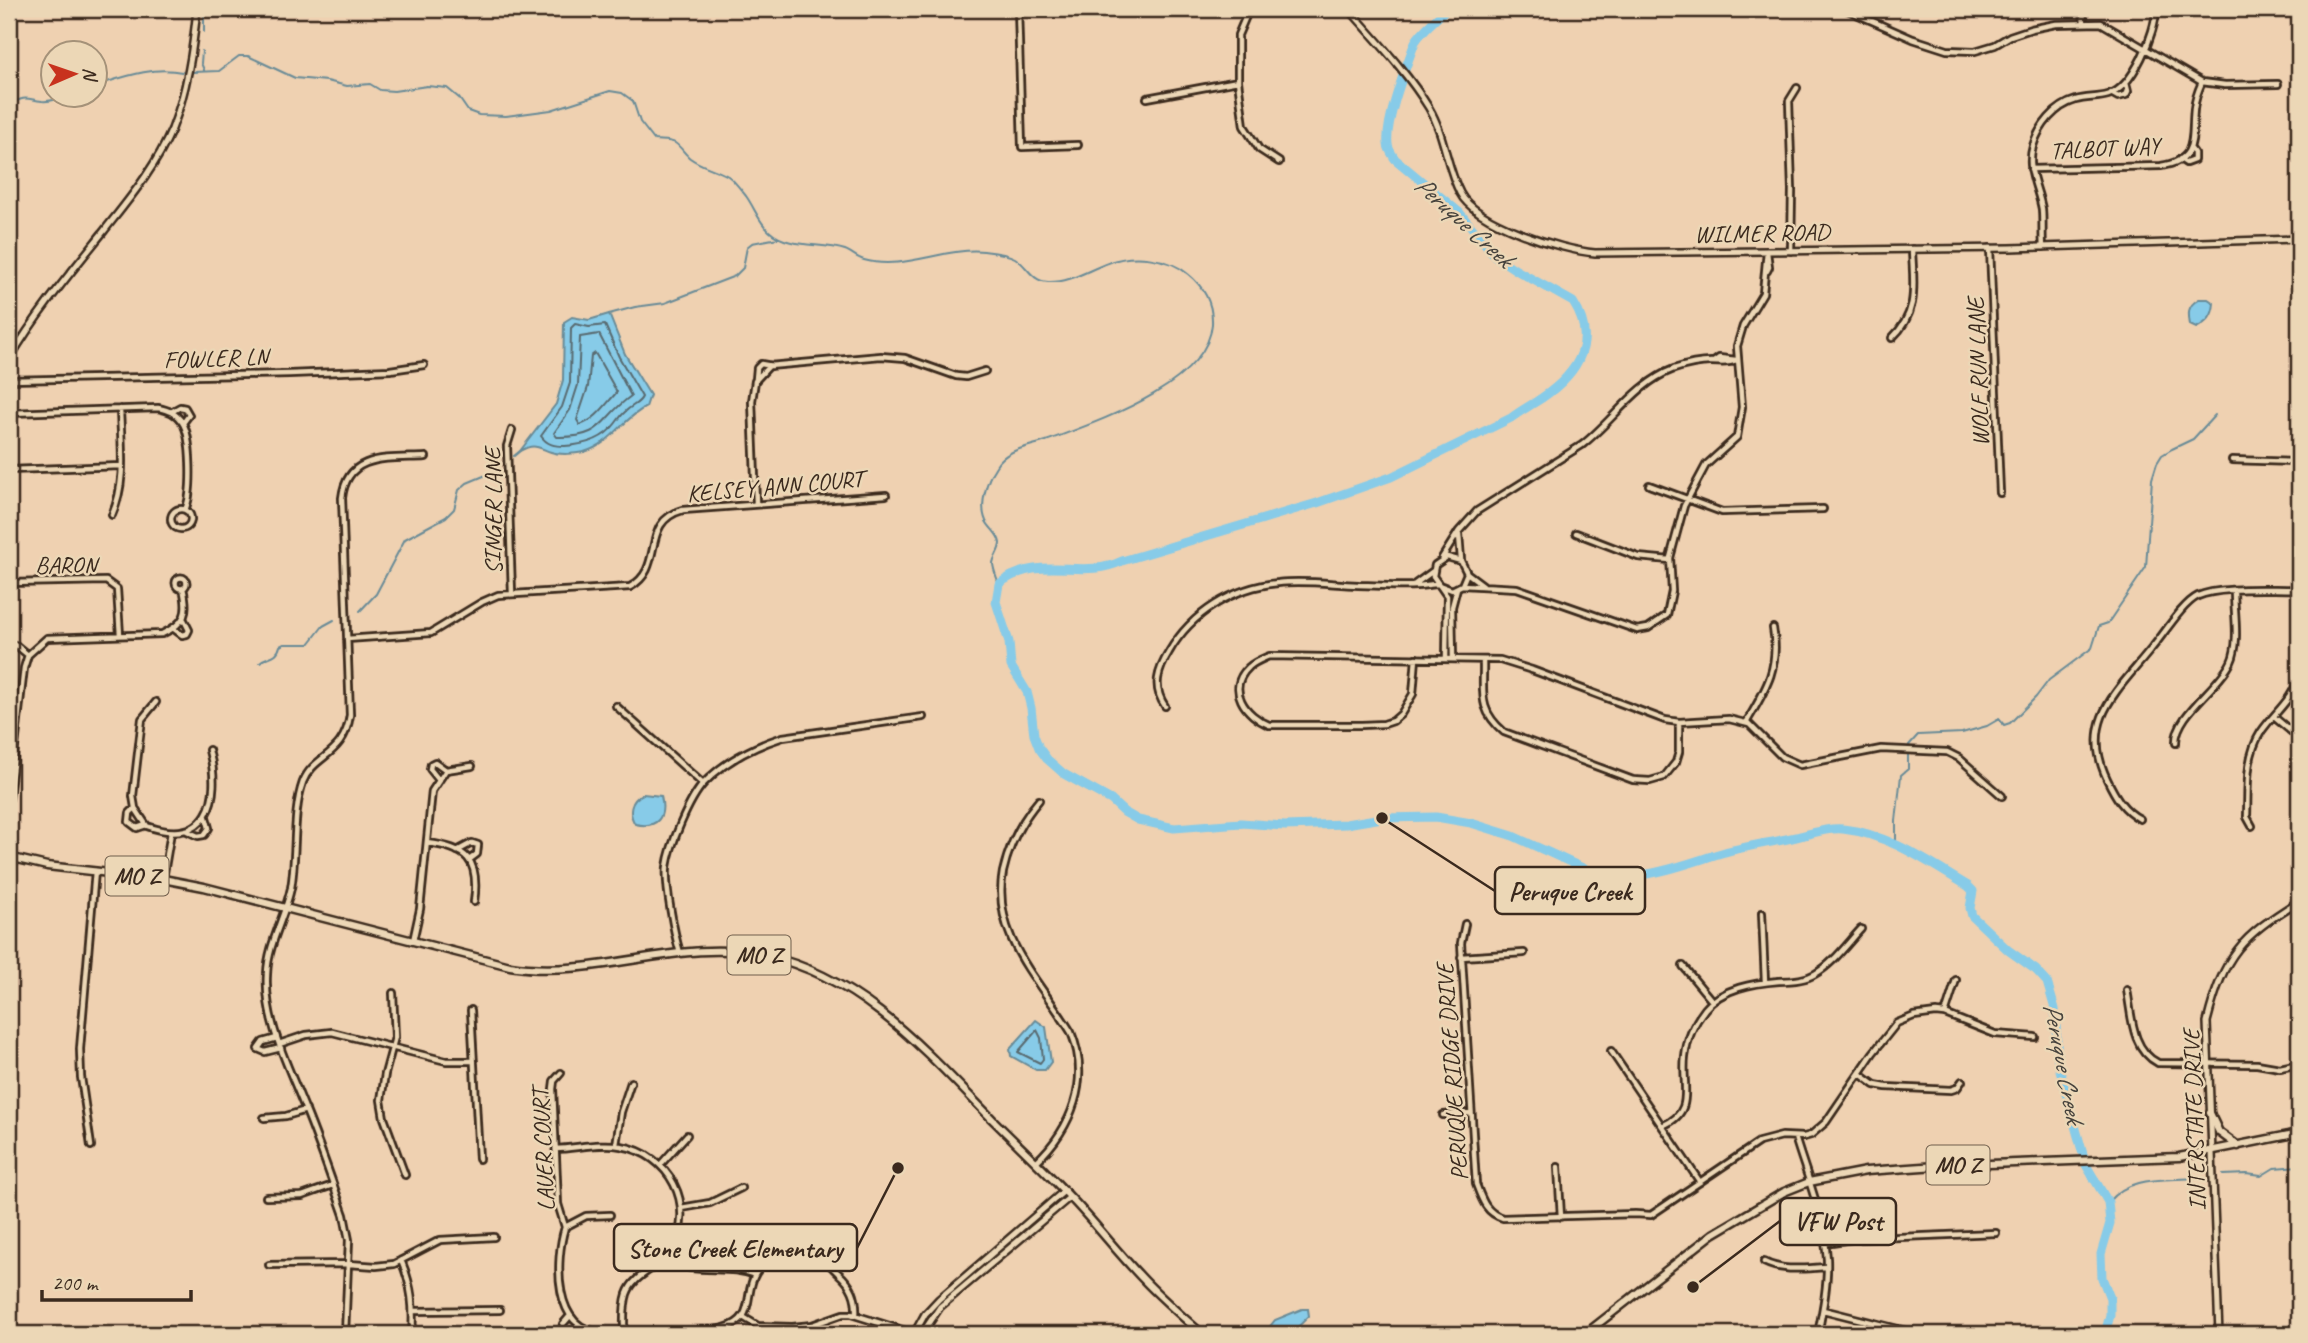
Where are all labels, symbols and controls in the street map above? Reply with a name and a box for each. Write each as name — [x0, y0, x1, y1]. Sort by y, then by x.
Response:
north arrow — [38, 38, 108, 108]
text: N — [78, 67, 102, 83]
street label: TALBOT WAY — [2049, 130, 2164, 166]
water label: Peruque Creek — [1408, 169, 1523, 277]
street label: WILMER ROAD — [1694, 217, 1832, 249]
street label: WOLF RUN LANE — [1960, 294, 1996, 447]
street label: FOWLER LN — [163, 341, 272, 375]
street label: SINGER LANE — [478, 445, 508, 574]
street label: KELSEY ANN COURT — [685, 463, 871, 509]
street label: BARON — [35, 550, 100, 580]
road number: MO Z — [106, 856, 168, 896]
callout: Peruque Creek — [1495, 867, 1645, 914]
text: Peruque Creek — [1509, 875, 1634, 908]
road number: MO Z — [728, 936, 790, 974]
street label: PERUQUE RIDGE DRIVE — [1429, 960, 1475, 1182]
water label: Peruque Creek — [2036, 1000, 2092, 1130]
street label: INTERSTATE DRIVE — [2176, 1026, 2212, 1211]
street label: LAUER COURT — [524, 1082, 561, 1212]
road number: MO Z — [1926, 1146, 1990, 1184]
callout: VFW Post — [1780, 1198, 1896, 1245]
text: VFW Post — [1794, 1205, 1886, 1238]
callout: Stone Creek Elementary — [614, 1224, 857, 1271]
text: Stone Creek Elementary — [628, 1232, 846, 1265]
scale bar — [42, 1259, 191, 1303]
text: 200 m — [52, 1270, 99, 1296]

